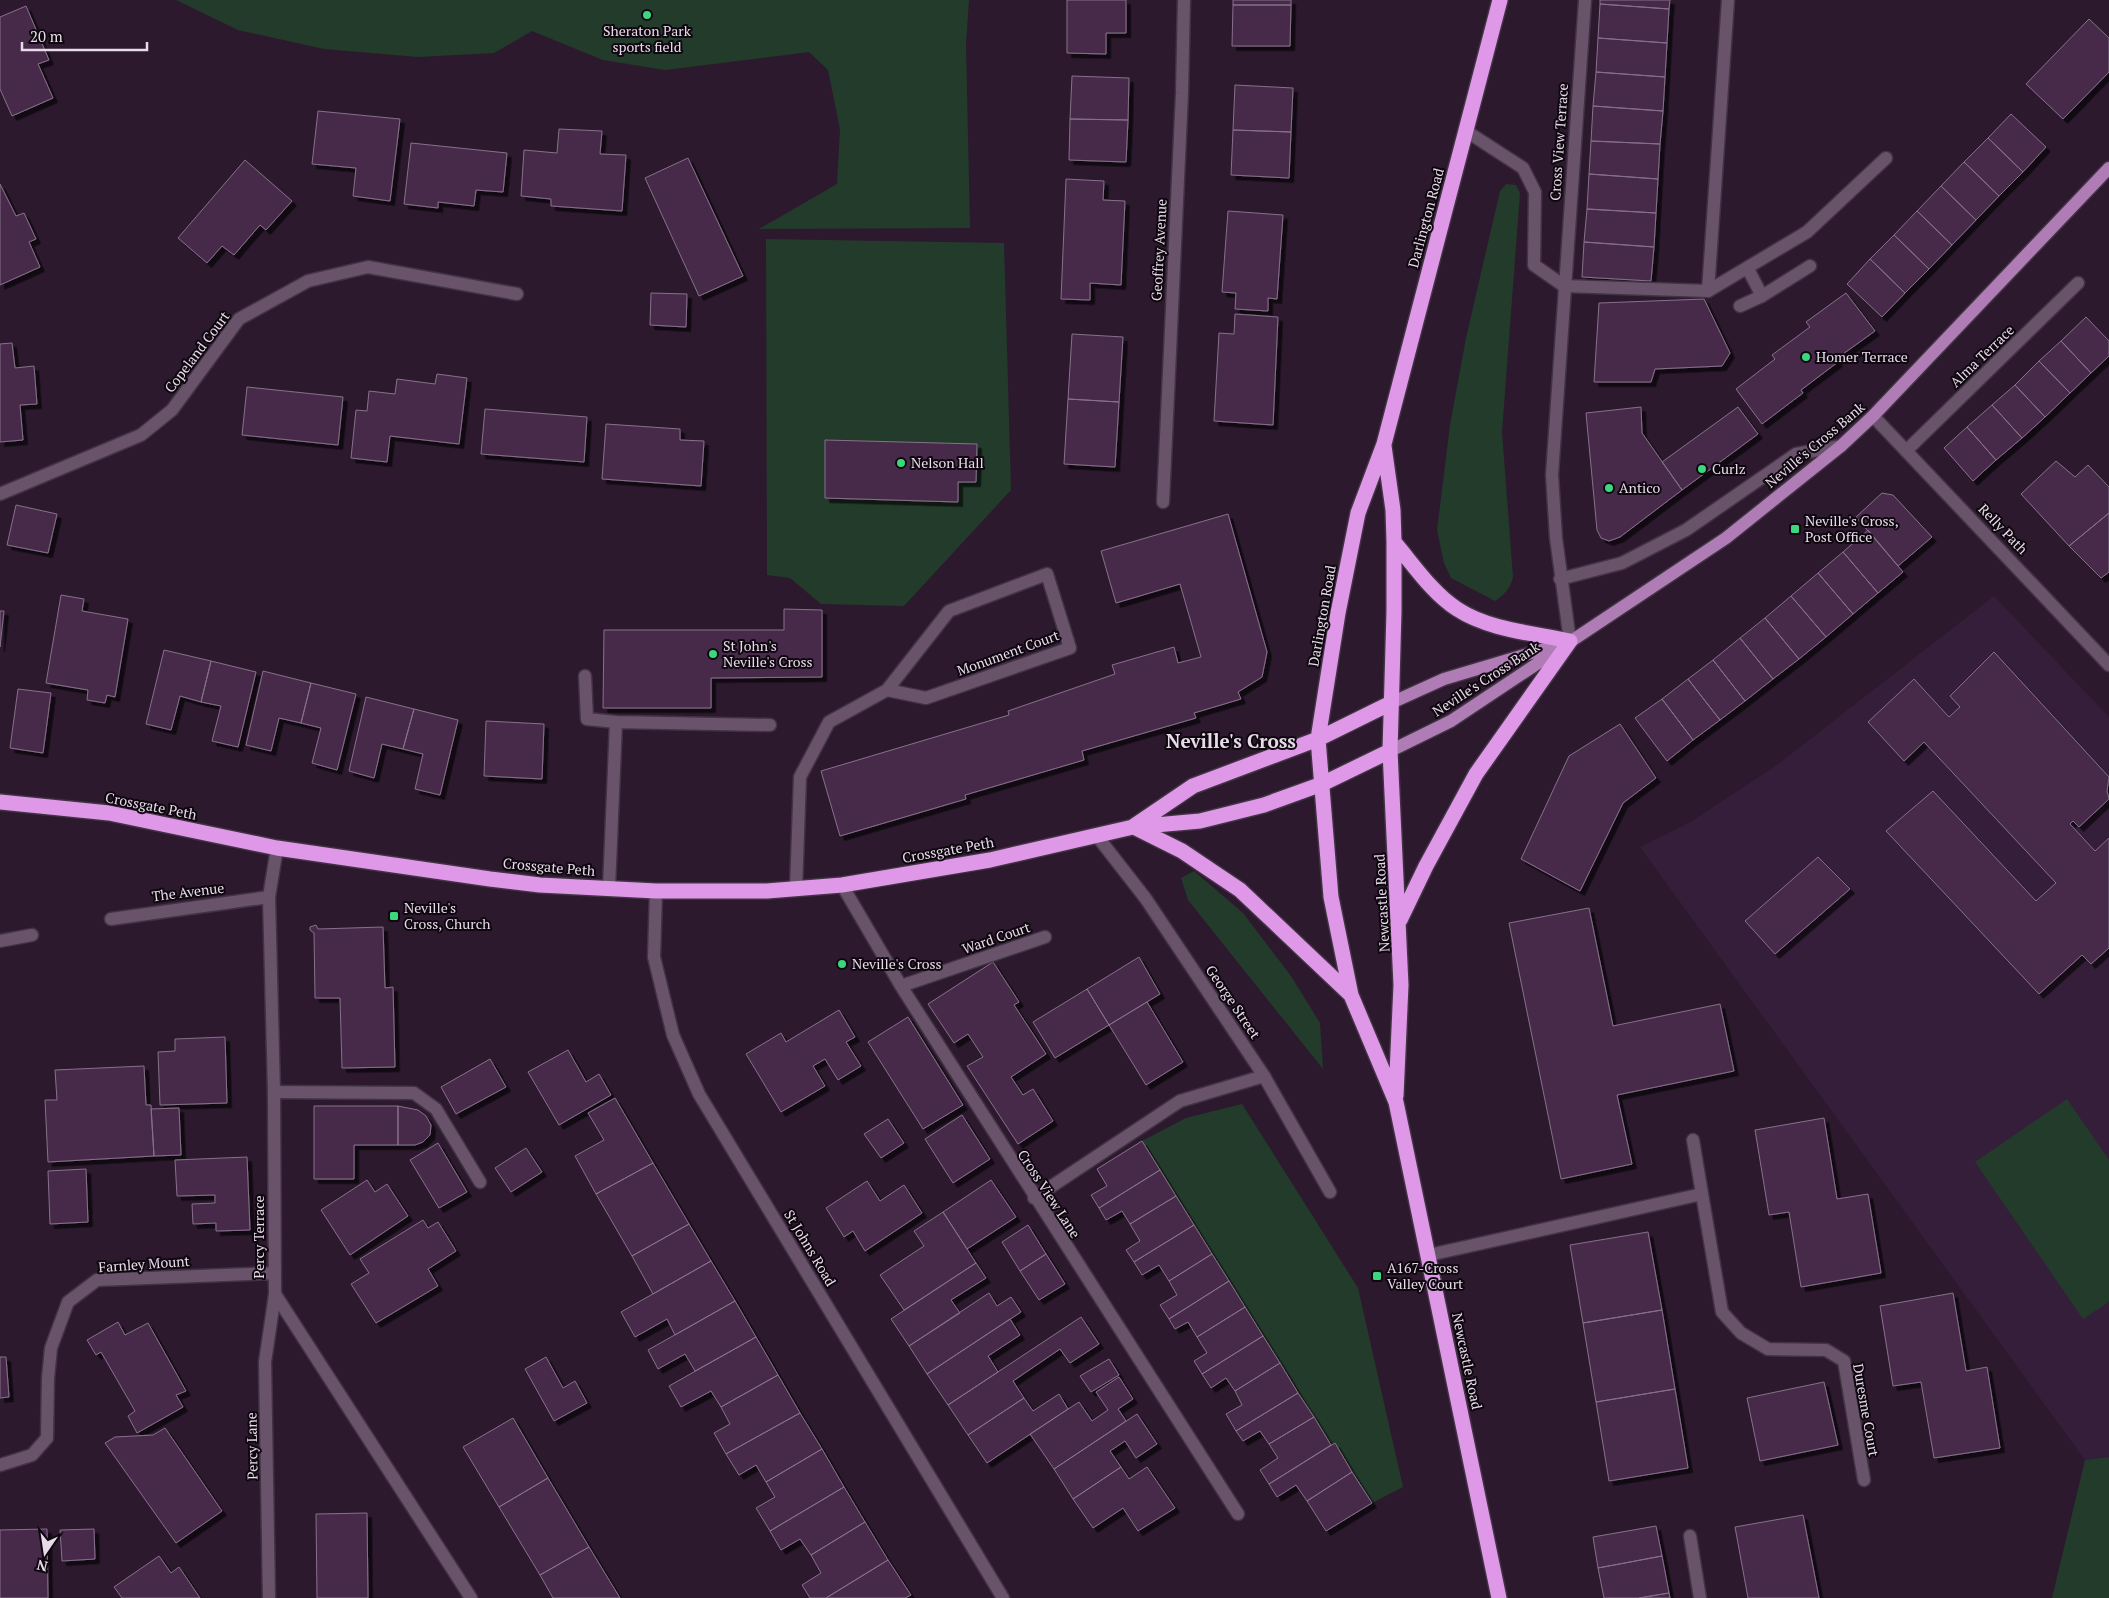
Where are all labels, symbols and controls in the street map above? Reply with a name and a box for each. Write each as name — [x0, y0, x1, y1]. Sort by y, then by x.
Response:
marker: Sheraton Park sports field — [641, 9, 653, 21]
scale bar — [22, 20, 148, 52]
place label: Sheraton Park sports field — [603, 21, 692, 56]
text: 20 m — [30, 26, 63, 46]
street label: Cross View Terrace — [1545, 83, 1572, 201]
street label: Darlington Road — [1403, 166, 1448, 270]
street label: Geoffrey Avenue — [1146, 198, 1171, 302]
street label: Copeland Court — [160, 307, 234, 396]
street label: Alma Terrace — [1945, 320, 2018, 391]
place label: Homer Terrace — [1816, 347, 1908, 366]
marker: Homer Terrace — [1800, 351, 1812, 363]
street label: Neville's Cross Bank — [1761, 397, 1869, 492]
place label: Nelson Hall — [911, 453, 984, 472]
marker: Nelson Hall — [895, 457, 907, 469]
place label: Curlz — [1712, 459, 1746, 478]
marker: Curlz — [1696, 463, 1708, 475]
place label: Antico — [1619, 478, 1661, 497]
marker: Antico — [1603, 482, 1615, 494]
street label: Relly Path — [1975, 499, 2032, 558]
place label: Neville's Cross, Post Office — [1805, 511, 1899, 546]
marker: Neville's Cross, Post Office — [1789, 523, 1801, 535]
street label: Darlington Road — [1303, 564, 1340, 668]
street label: Monument Court — [954, 625, 1062, 680]
place label: St John's Neville's Cross — [723, 636, 813, 671]
street label: Neville's Cross Bank — [1428, 636, 1544, 720]
marker: St John's Neville's Cross — [707, 648, 719, 660]
district label: Neville's Cross — [1166, 728, 1296, 753]
street label: Crossgate Peth — [104, 787, 198, 824]
street label: Crossgate Peth — [901, 832, 995, 867]
street label: Crossgate Peth — [502, 853, 596, 880]
street label: Newcastle Road — [1369, 853, 1394, 952]
street label: The Avenue — [151, 878, 225, 905]
place label: Neville's Cross, Church — [404, 898, 490, 933]
marker: Neville's Cross, Church — [388, 910, 400, 922]
street label: Ward Court — [959, 917, 1033, 958]
place label: Neville's Cross — [852, 954, 942, 973]
marker: Neville's Cross — [836, 958, 848, 970]
street label: George Street — [1202, 961, 1265, 1043]
street label: Cross View Lane — [1014, 1146, 1085, 1242]
street label: Percy Terrace — [249, 1195, 268, 1279]
street label: St Johns Road — [780, 1206, 841, 1290]
street label: Farnley Mount — [98, 1251, 191, 1276]
place label: A167-Cross Valley Court — [1387, 1258, 1464, 1293]
marker: A167-Cross Valley Court — [1371, 1270, 1383, 1282]
street label: Newcastle Road — [1448, 1311, 1487, 1411]
street label: Duresme Court — [1849, 1362, 1884, 1459]
street label: Percy Lane — [241, 1412, 262, 1480]
north arrow — [20, 1528, 70, 1578]
text: N — [34, 1556, 49, 1577]

